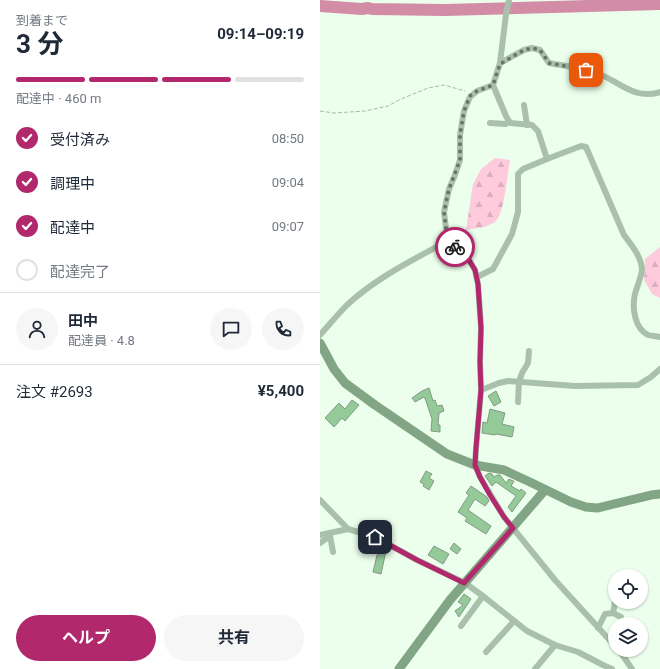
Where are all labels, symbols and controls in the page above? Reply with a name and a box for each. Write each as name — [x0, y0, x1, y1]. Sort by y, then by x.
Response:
text: 到着まで — [16, 13, 68, 28]
text: 09:14–09:19 — [217, 25, 304, 43]
text: 3 分 — [16, 29, 63, 59]
pin — [569, 53, 603, 87]
icon: bag — [575, 59, 597, 81]
text: 配達中 · 460 m — [16, 91, 101, 106]
icon: check — [16, 127, 38, 149]
text: 受付済み — [50, 131, 110, 149]
text: 08:50 — [272, 131, 304, 146]
icon: check — [16, 171, 38, 193]
text: 調理中 — [50, 175, 95, 193]
text: 09:04 — [272, 175, 304, 190]
icon: check — [16, 215, 38, 237]
text: 配達中 — [50, 219, 95, 237]
text: 09:07 — [272, 219, 304, 234]
courier — [435, 227, 475, 267]
icon: bike — [444, 236, 466, 258]
text: 配達完了 — [50, 263, 110, 281]
button: person — [16, 308, 58, 350]
button: chat — [210, 308, 252, 350]
button: phone — [262, 308, 304, 350]
text: 田中 — [68, 312, 98, 330]
text: 配達員 · 4.8 — [68, 333, 135, 348]
text: ¥5,400 — [258, 382, 304, 400]
text: 注文 #2693 — [16, 383, 93, 401]
pin — [358, 520, 392, 554]
icon: home — [364, 526, 386, 548]
map controls — [608, 569, 648, 657]
button: locate — [608, 569, 648, 609]
button: ヘルプ — [16, 615, 156, 661]
button: 共有 — [164, 615, 304, 661]
button: layers — [608, 617, 648, 657]

